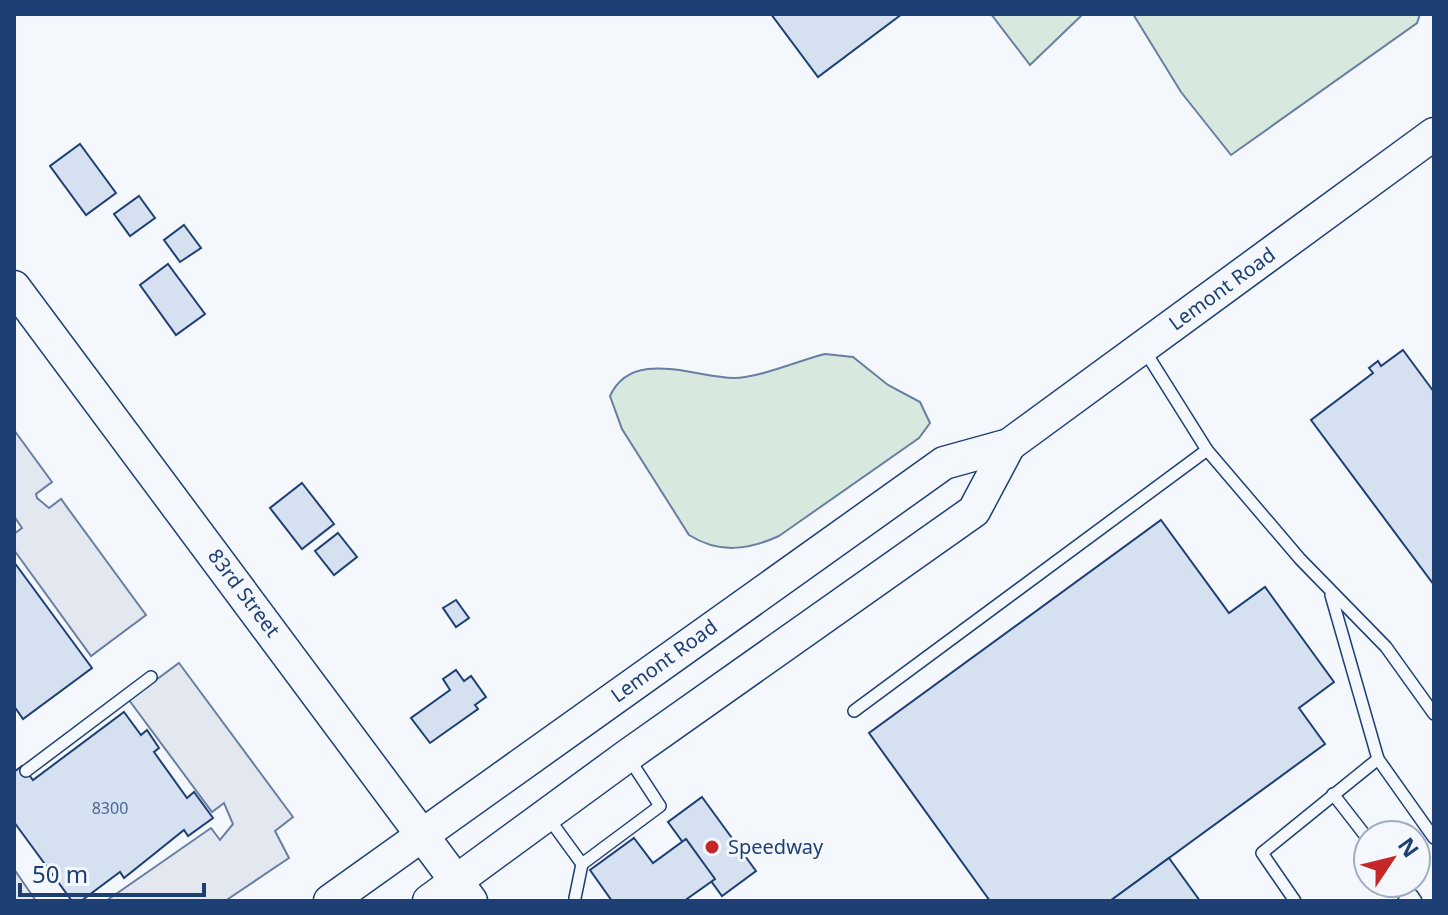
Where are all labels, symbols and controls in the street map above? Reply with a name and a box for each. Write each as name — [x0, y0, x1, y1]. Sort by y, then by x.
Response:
street label: Lemont Road — [1163, 241, 1280, 336]
street label: 83rd Street — [202, 543, 287, 642]
street label: Lemont Road — [605, 613, 722, 708]
house number: 8300 — [92, 797, 128, 819]
north arrow — [1352, 819, 1432, 899]
text: N — [1392, 831, 1427, 863]
place label: Speedway — [728, 833, 824, 860]
marker: Speedway — [703, 838, 721, 856]
scale bar — [20, 847, 204, 897]
text: 50 m — [32, 857, 88, 890]

